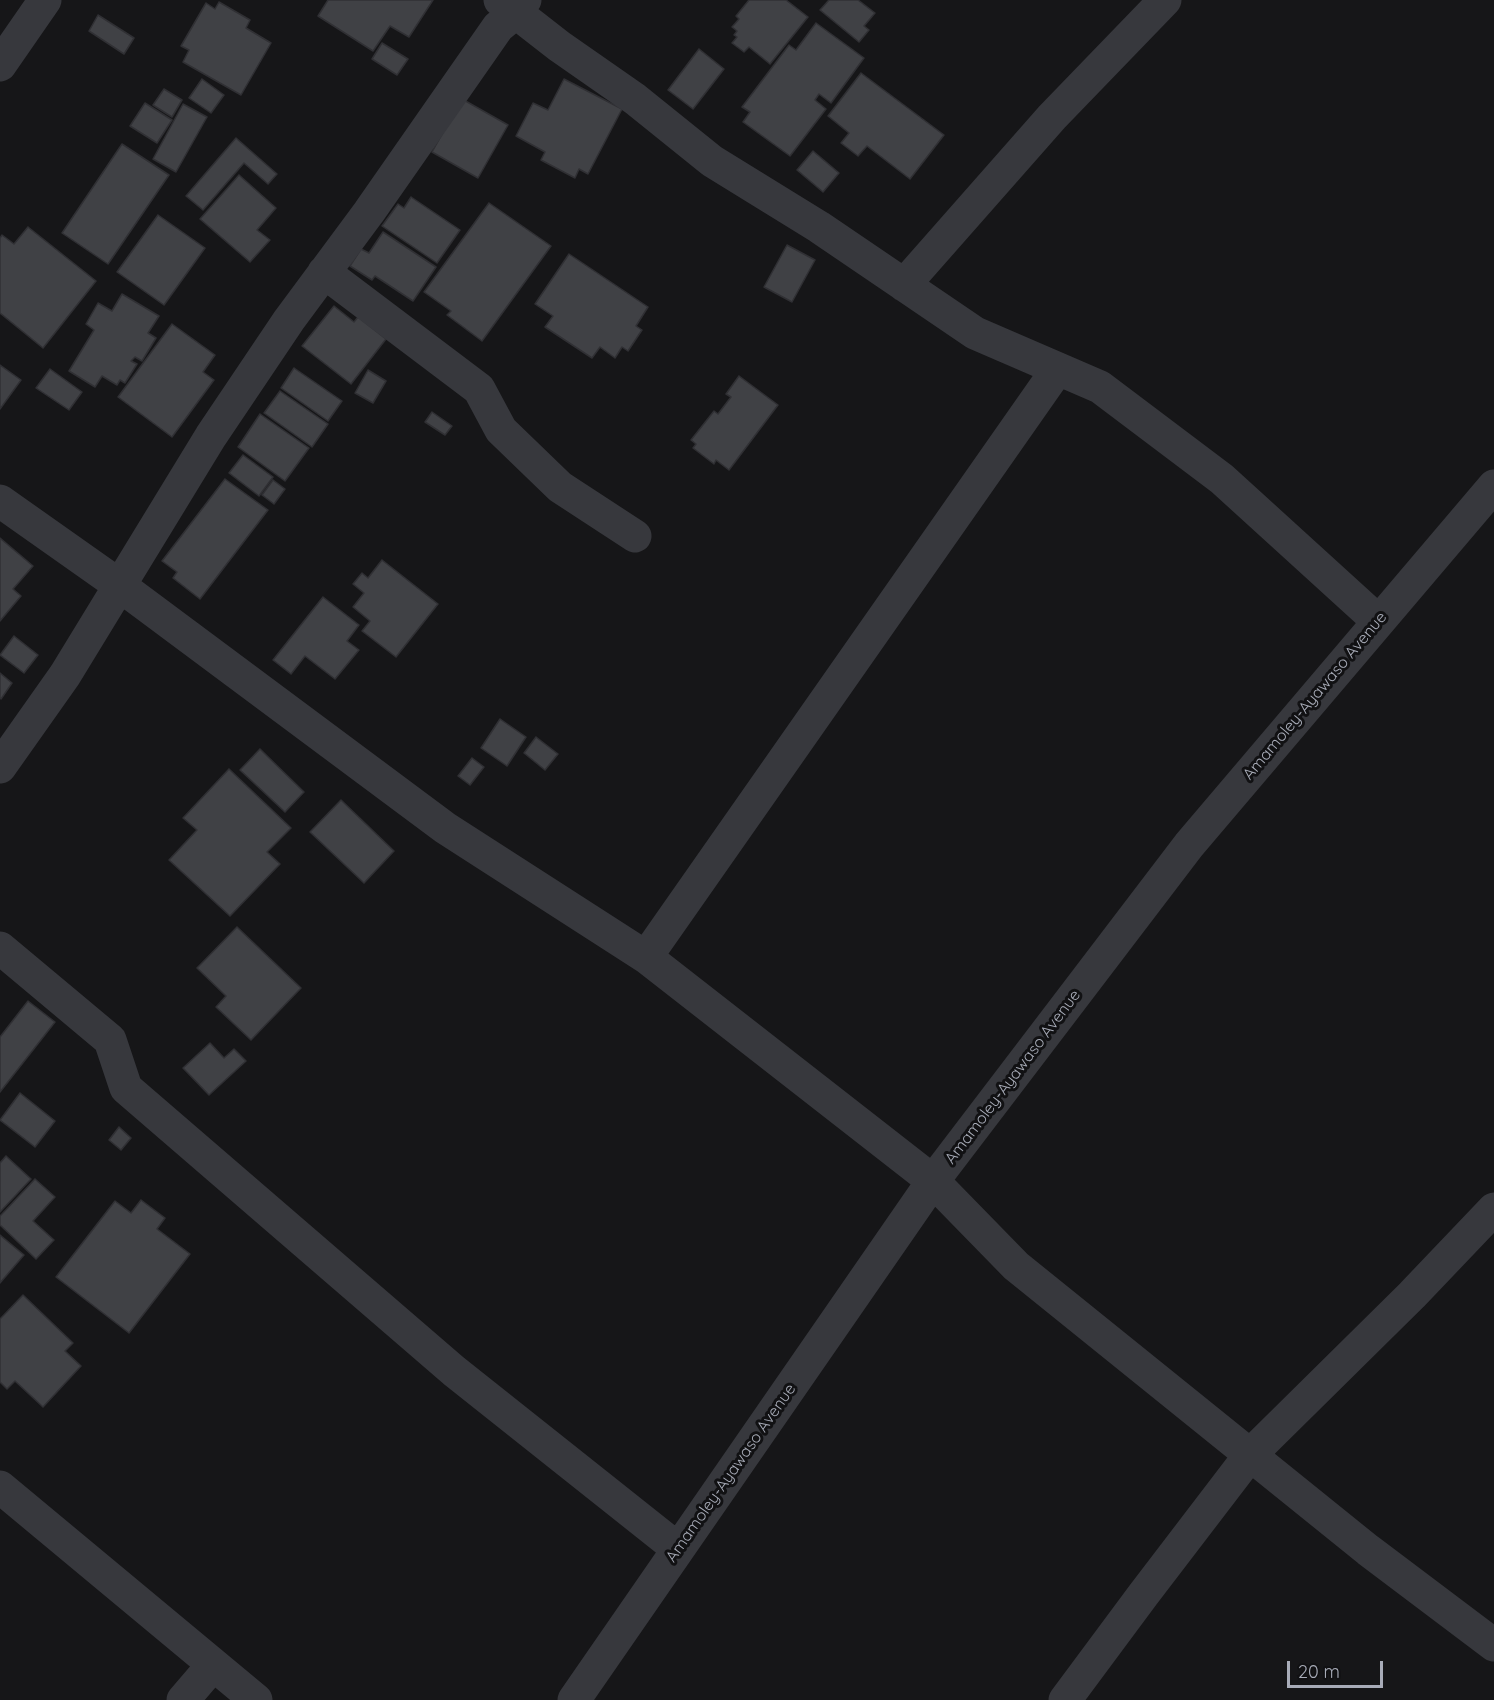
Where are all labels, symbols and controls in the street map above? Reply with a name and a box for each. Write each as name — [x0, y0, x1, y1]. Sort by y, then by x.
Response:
street label: Amamoley-Ayawaso Avenue — [1239, 608, 1391, 784]
street label: Amamoley-Ayawaso Avenue — [941, 986, 1085, 1168]
street label: Amamoley-Ayawaso Avenue — [662, 1380, 800, 1566]
scale bar — [1290, 1649, 1386, 1687]
text: 20 m — [1298, 1660, 1340, 1683]

